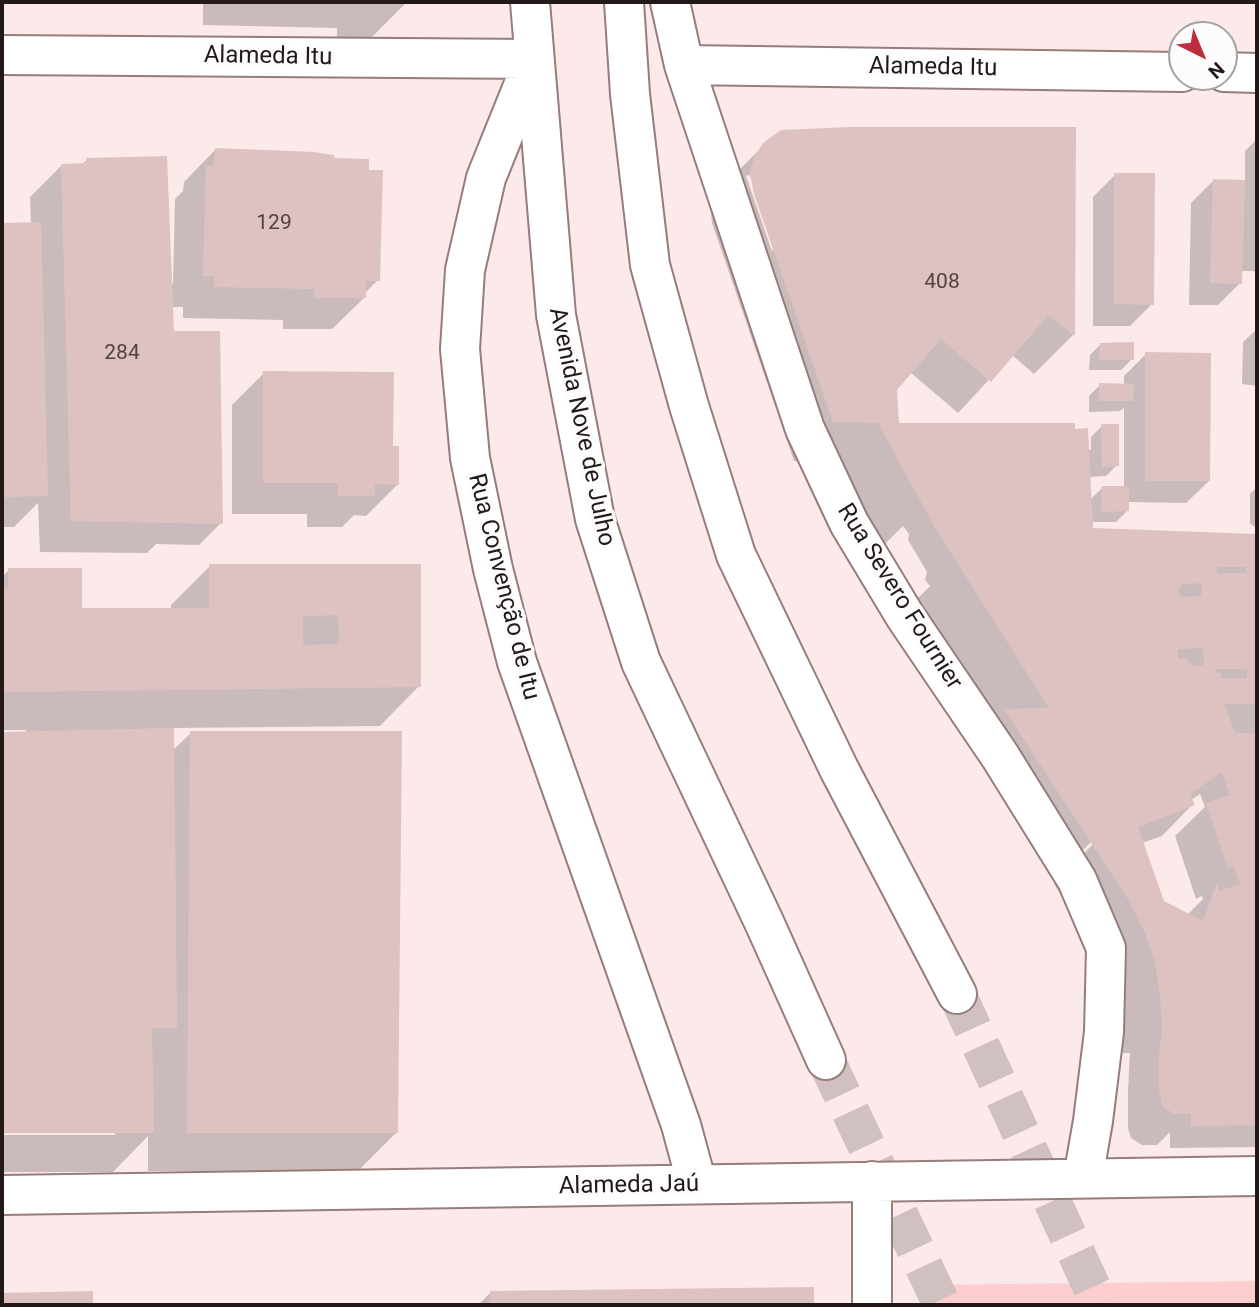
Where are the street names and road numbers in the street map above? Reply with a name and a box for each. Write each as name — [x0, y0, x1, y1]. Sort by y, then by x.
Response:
street label: Alameda Itu — [204, 41, 332, 73]
street label: Alameda Itu — [869, 52, 997, 84]
street label: Avenida Nove de Julho — [542, 305, 620, 549]
street label: Rua Convenção de Itu — [461, 471, 545, 703]
street label: Rua Severo Fournier — [830, 499, 968, 695]
street label: Alameda Jaú — [559, 1170, 699, 1202]

